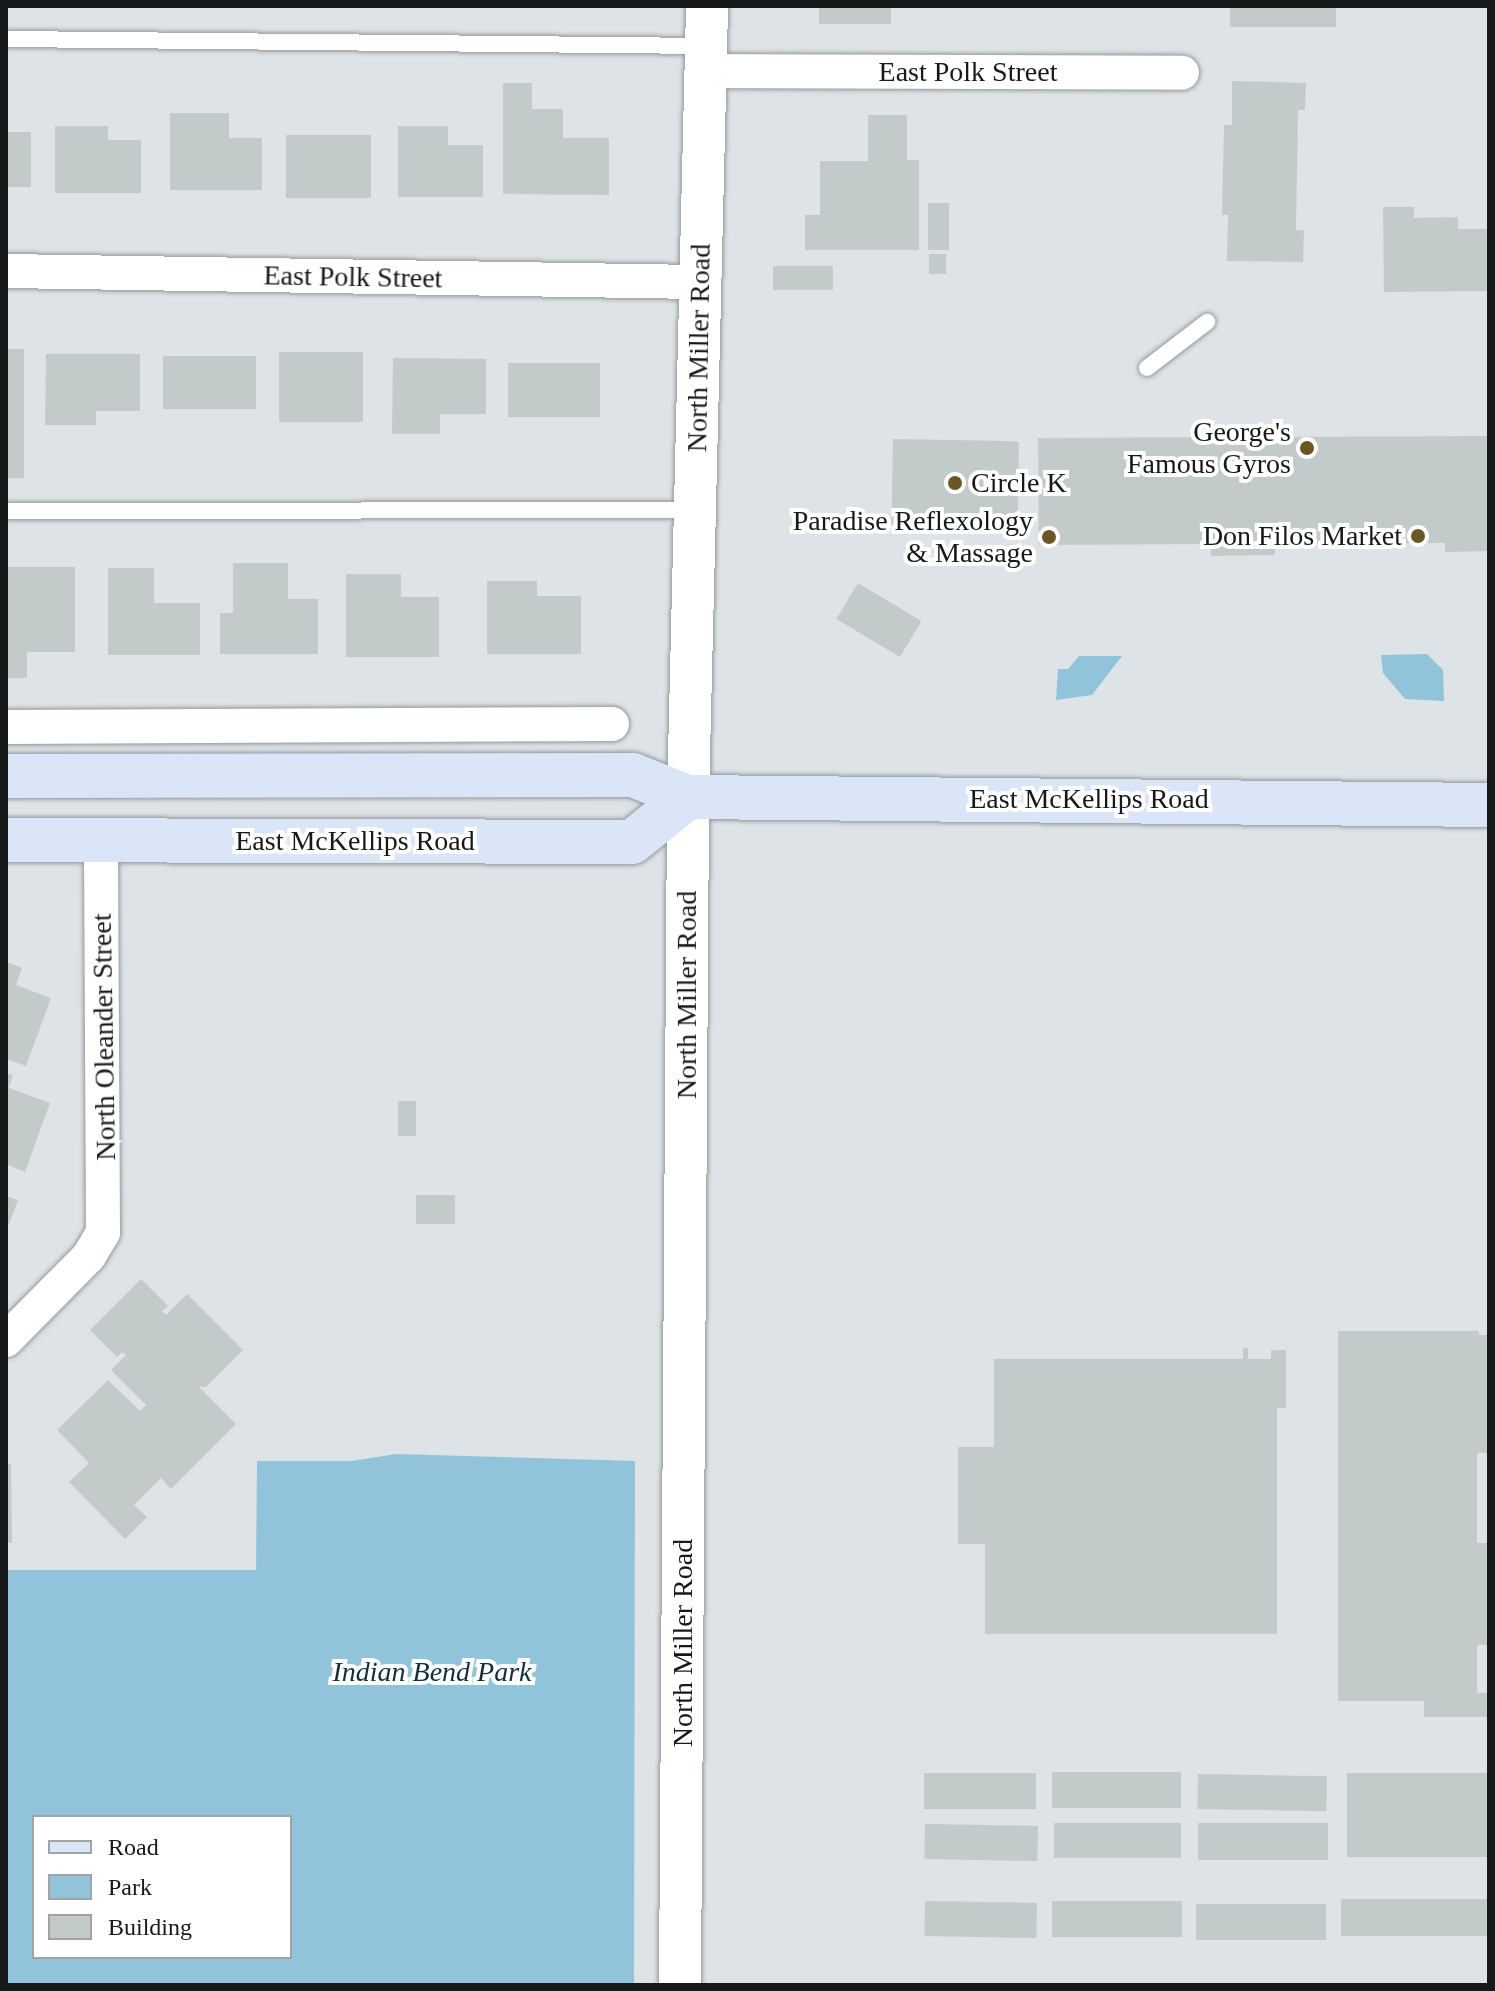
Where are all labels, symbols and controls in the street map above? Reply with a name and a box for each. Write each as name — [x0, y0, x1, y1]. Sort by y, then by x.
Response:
street label: East Polk Street — [879, 55, 1057, 89]
street label: North Miller Road — [680, 244, 718, 452]
street label: East Polk Street — [263, 259, 443, 295]
place label: George's Famous Gyros — [1127, 415, 1291, 481]
marker: George's Famous Gyros — [1298, 439, 1316, 457]
place label: Circle K — [971, 466, 1067, 500]
marker: Circle K — [946, 474, 964, 492]
place label: Paradise Reflexology & Massage — [793, 504, 1033, 570]
place label: Don Filos Market — [1203, 519, 1402, 553]
marker: Don Filos Market — [1409, 527, 1427, 545]
marker: Paradise Reflexology & Massage — [1040, 528, 1058, 546]
street label: East McKellips Road — [969, 782, 1209, 816]
street label: East McKellips Road — [235, 824, 475, 858]
street label: North Miller Road — [670, 891, 704, 1099]
street label: North Oleander Street — [85, 913, 123, 1161]
street label: North Miller Road — [666, 1539, 700, 1747]
park label: Indian Bend Park — [332, 1655, 532, 1689]
legend — [32, 1815, 292, 1959]
text: Road — [108, 1834, 159, 1860]
text: Park — [108, 1874, 152, 1900]
text: Building — [108, 1914, 192, 1940]

